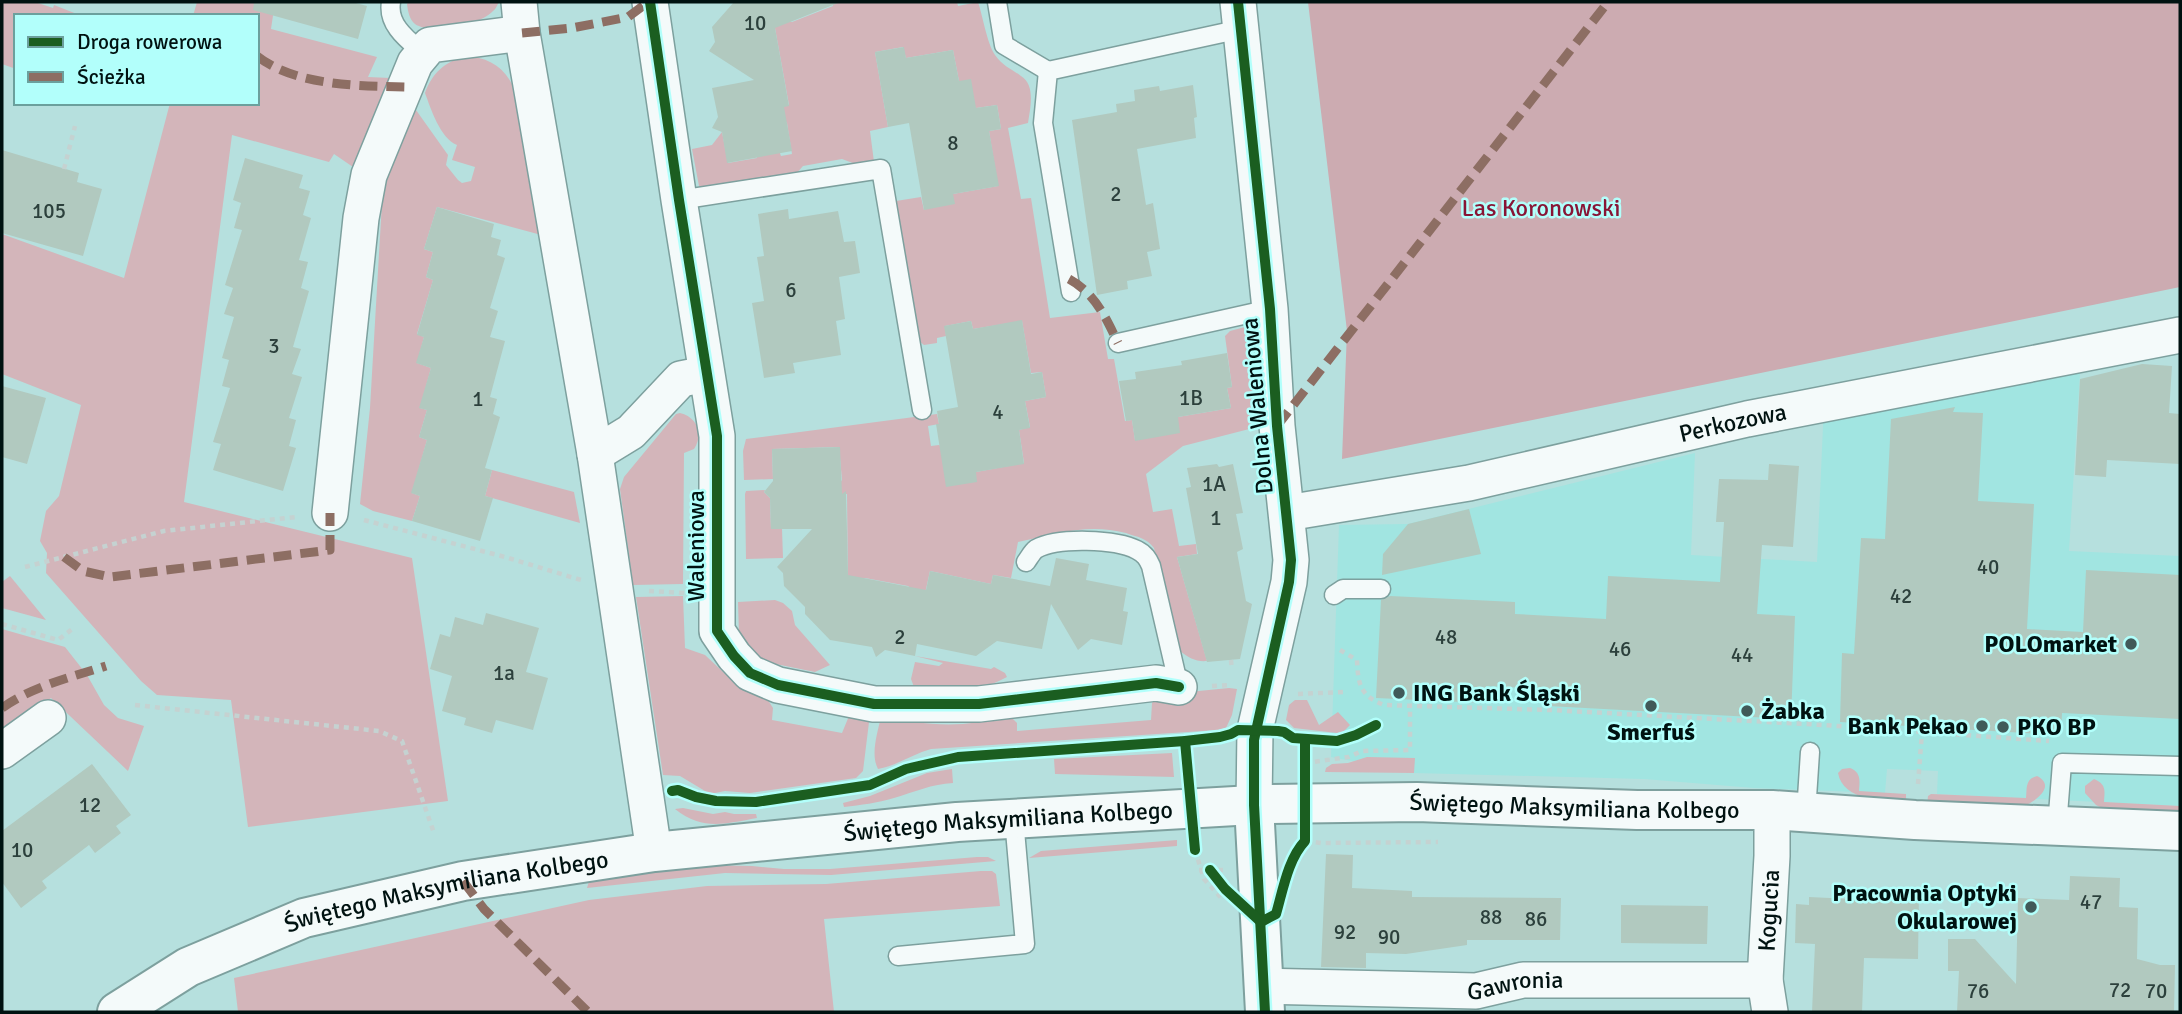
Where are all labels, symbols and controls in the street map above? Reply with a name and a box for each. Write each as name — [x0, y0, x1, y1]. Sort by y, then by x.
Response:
house number: 10 — [744, 10, 766, 36]
legend — [14, 14, 259, 105]
text: Droga rowerowa — [77, 29, 222, 55]
text: Ścieżka — [77, 64, 146, 90]
house number: 8 — [947, 130, 959, 156]
house number: 2 — [1110, 181, 1122, 207]
park label: Las Koronowski — [1461, 193, 1621, 223]
house number: 105 — [32, 198, 66, 224]
house number: 6 — [785, 277, 797, 303]
street label: Dolna Waleniowa — [1234, 316, 1280, 496]
house number: 3 — [268, 333, 280, 359]
house number: 1B — [1179, 385, 1203, 411]
house number: 1 — [472, 386, 484, 412]
street label: Perkozowa — [1676, 397, 1789, 449]
house number: 4 — [992, 399, 1004, 425]
house number: 1A — [1202, 471, 1226, 497]
street label: Waleniowa — [681, 490, 711, 602]
house number: 1 — [1210, 505, 1222, 531]
house number: 40 — [1977, 554, 1999, 580]
house number: 42 — [1890, 583, 1912, 609]
house number: 2 — [894, 624, 906, 650]
house number: 48 — [1435, 624, 1457, 650]
place label: POLOmarket — [1984, 629, 2117, 659]
house number: 46 — [1609, 636, 1631, 662]
marker: POLOmarket — [2123, 636, 2139, 652]
house number: 44 — [1731, 642, 1753, 668]
house number: 1a — [493, 660, 515, 686]
place label: ING Bank Śląski — [1413, 678, 1580, 708]
marker: ING Bank Śląski — [1391, 685, 1407, 701]
place label: Żabka — [1761, 696, 1825, 726]
marker: Smerfuś — [1643, 698, 1659, 714]
marker: Żabka — [1739, 703, 1755, 719]
place label: Bank Pekao — [1847, 711, 1968, 741]
place label: PKO BP — [2017, 712, 2096, 742]
place label: Smerfuś — [1607, 717, 1695, 747]
marker: Bank Pekao — [1974, 718, 1990, 734]
marker: PKO BP — [1995, 719, 2011, 735]
street label: Świętego Maksymiliana Kolbego — [1409, 787, 1740, 825]
house number: 12 — [79, 792, 101, 818]
street label: Świętego Maksymiliana Kolbego — [842, 795, 1174, 848]
house number: 10 — [11, 837, 33, 863]
street label: Świętego Maksymiliana Kolbego — [280, 844, 610, 940]
street label: Kogucia — [1752, 869, 1786, 952]
place label: Pracownia Optyki Okularowej — [1832, 878, 2017, 936]
house number: 47 — [2080, 889, 2102, 915]
marker: Pracownia Optyki Okularowej — [2023, 899, 2039, 915]
house number: 88 — [1480, 904, 1502, 930]
house number: 86 — [1525, 906, 1547, 932]
house number: 92 — [1334, 919, 1356, 945]
house number: 90 — [1378, 924, 1400, 950]
street label: Gawronia — [1467, 965, 1563, 1006]
house number: 72 — [2109, 977, 2131, 1003]
house number: 76 — [1967, 978, 1989, 1004]
house number: 70 — [2145, 978, 2167, 1004]

